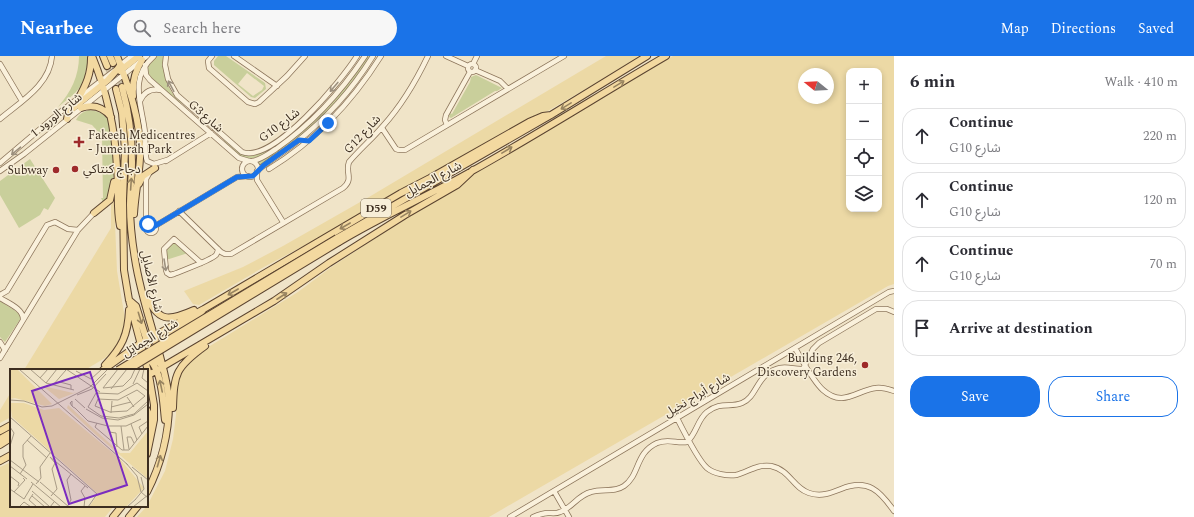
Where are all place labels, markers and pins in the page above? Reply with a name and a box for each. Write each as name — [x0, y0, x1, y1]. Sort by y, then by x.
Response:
place label: Fakeeh Medicentres - Jumeirah Park — [88, 126, 195, 159]
marker: Fakeeh Medicentres - Jumeirah Park — [73, 136, 85, 148]
place label: دجاج كنتاكي — [83, 160, 141, 179]
place label: Subway — [8, 161, 49, 180]
marker: دجاج كنتاكي — [70, 164, 80, 174]
marker: Subway — [51, 165, 61, 175]
place label: Building 246, Discovery Gardens — [757, 349, 857, 382]
marker: Building 246, Discovery Gardens — [860, 360, 870, 370]

